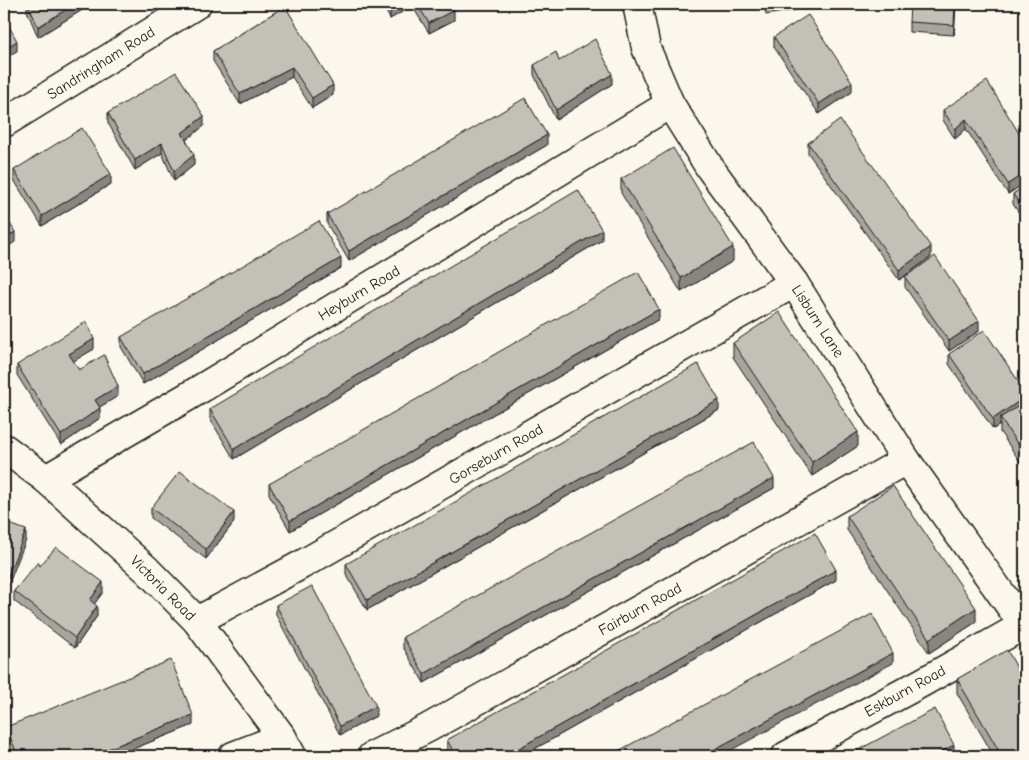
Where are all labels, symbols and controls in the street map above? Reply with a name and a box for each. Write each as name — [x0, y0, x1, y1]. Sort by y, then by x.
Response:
street label: Sandringham Road — [44, 23, 158, 103]
street label: Heyburn Road — [315, 261, 403, 325]
street label: Lisburn Lane — [788, 281, 848, 361]
street label: Gorseburn Road — [446, 420, 546, 488]
street label: Victoria Road — [127, 552, 199, 624]
street label: Fairburn Road — [595, 579, 685, 639]
street label: Eskburn Road — [861, 661, 949, 721]

